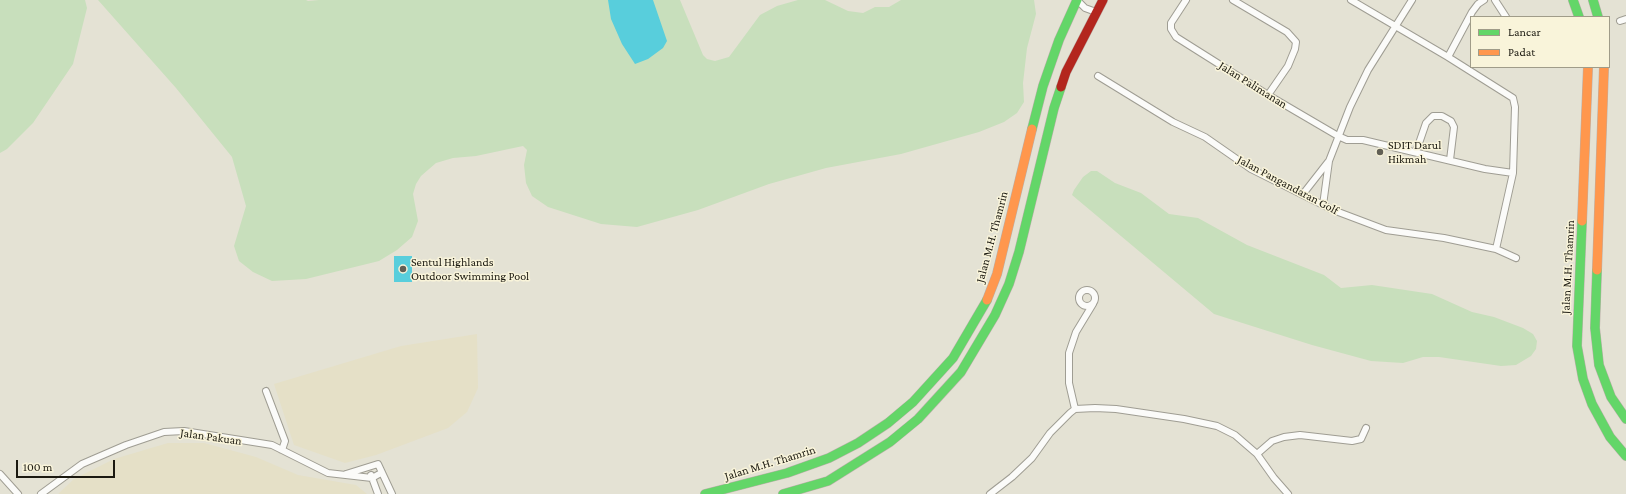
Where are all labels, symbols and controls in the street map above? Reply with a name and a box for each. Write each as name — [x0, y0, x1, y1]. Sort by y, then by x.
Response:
legend — [1470, 16, 1610, 68]
text: Lancar — [1508, 25, 1541, 39]
text: Padat — [1508, 45, 1535, 59]
street label: Jalan Palimanan — [1216, 58, 1290, 112]
place label: SDIT Darul Hikmah — [1388, 138, 1441, 166]
marker: SDIT Darul Hikmah — [1375, 147, 1385, 157]
street label: Jalan Pangandaran Golf — [1235, 152, 1341, 218]
street label: Jalan M.H. Thamrin — [973, 190, 1011, 284]
street label: Jalan M.H. Thamrin — [1558, 220, 1578, 314]
place label: Sentul Highlands Outdoor Swimming Pool — [411, 255, 529, 283]
marker: Sentul Highlands Outdoor Swimming Pool — [398, 264, 408, 274]
street label: Jalan Pakuan — [179, 426, 243, 448]
street label: Jalan M.H. Thamrin — [723, 442, 817, 484]
scale bar — [18, 452, 117, 478]
text: 100 m — [23, 460, 52, 474]

